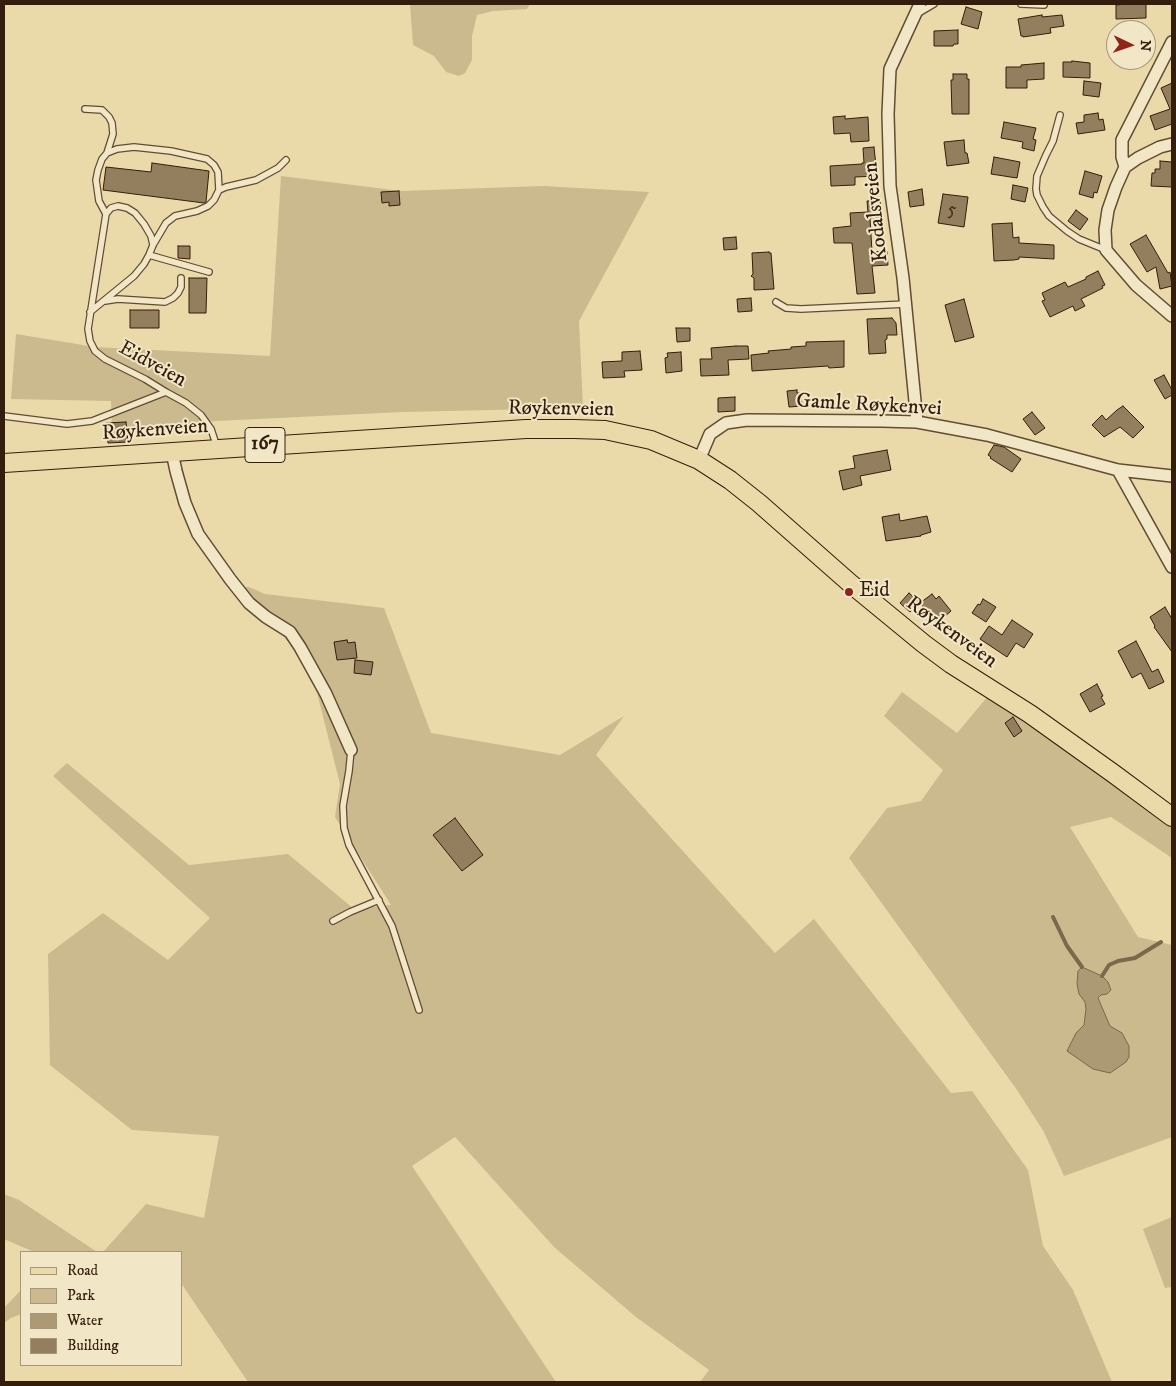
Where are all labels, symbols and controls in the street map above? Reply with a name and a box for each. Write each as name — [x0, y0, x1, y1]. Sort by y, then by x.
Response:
north arrow — [1106, 20, 1156, 70]
text: N — [1136, 40, 1154, 52]
street label: Kodalsveien — [859, 161, 895, 263]
house number: 5 — [947, 200, 957, 222]
street label: Eidveien — [114, 336, 190, 394]
street label: Gamle Røykenvei — [796, 390, 942, 422]
street label: Røykenveien — [508, 396, 614, 424]
street label: Røykenveien — [101, 415, 209, 447]
road number: 167 — [245, 428, 285, 462]
place label: Eid — [859, 579, 890, 605]
marker: Eid — [843, 586, 855, 598]
street label: Røykenveien — [901, 592, 1001, 674]
legend — [20, 1251, 182, 1366]
text: Road — [67, 1261, 98, 1280]
text: Park — [67, 1286, 95, 1305]
text: Water — [67, 1311, 103, 1330]
text: Building — [67, 1336, 119, 1355]

